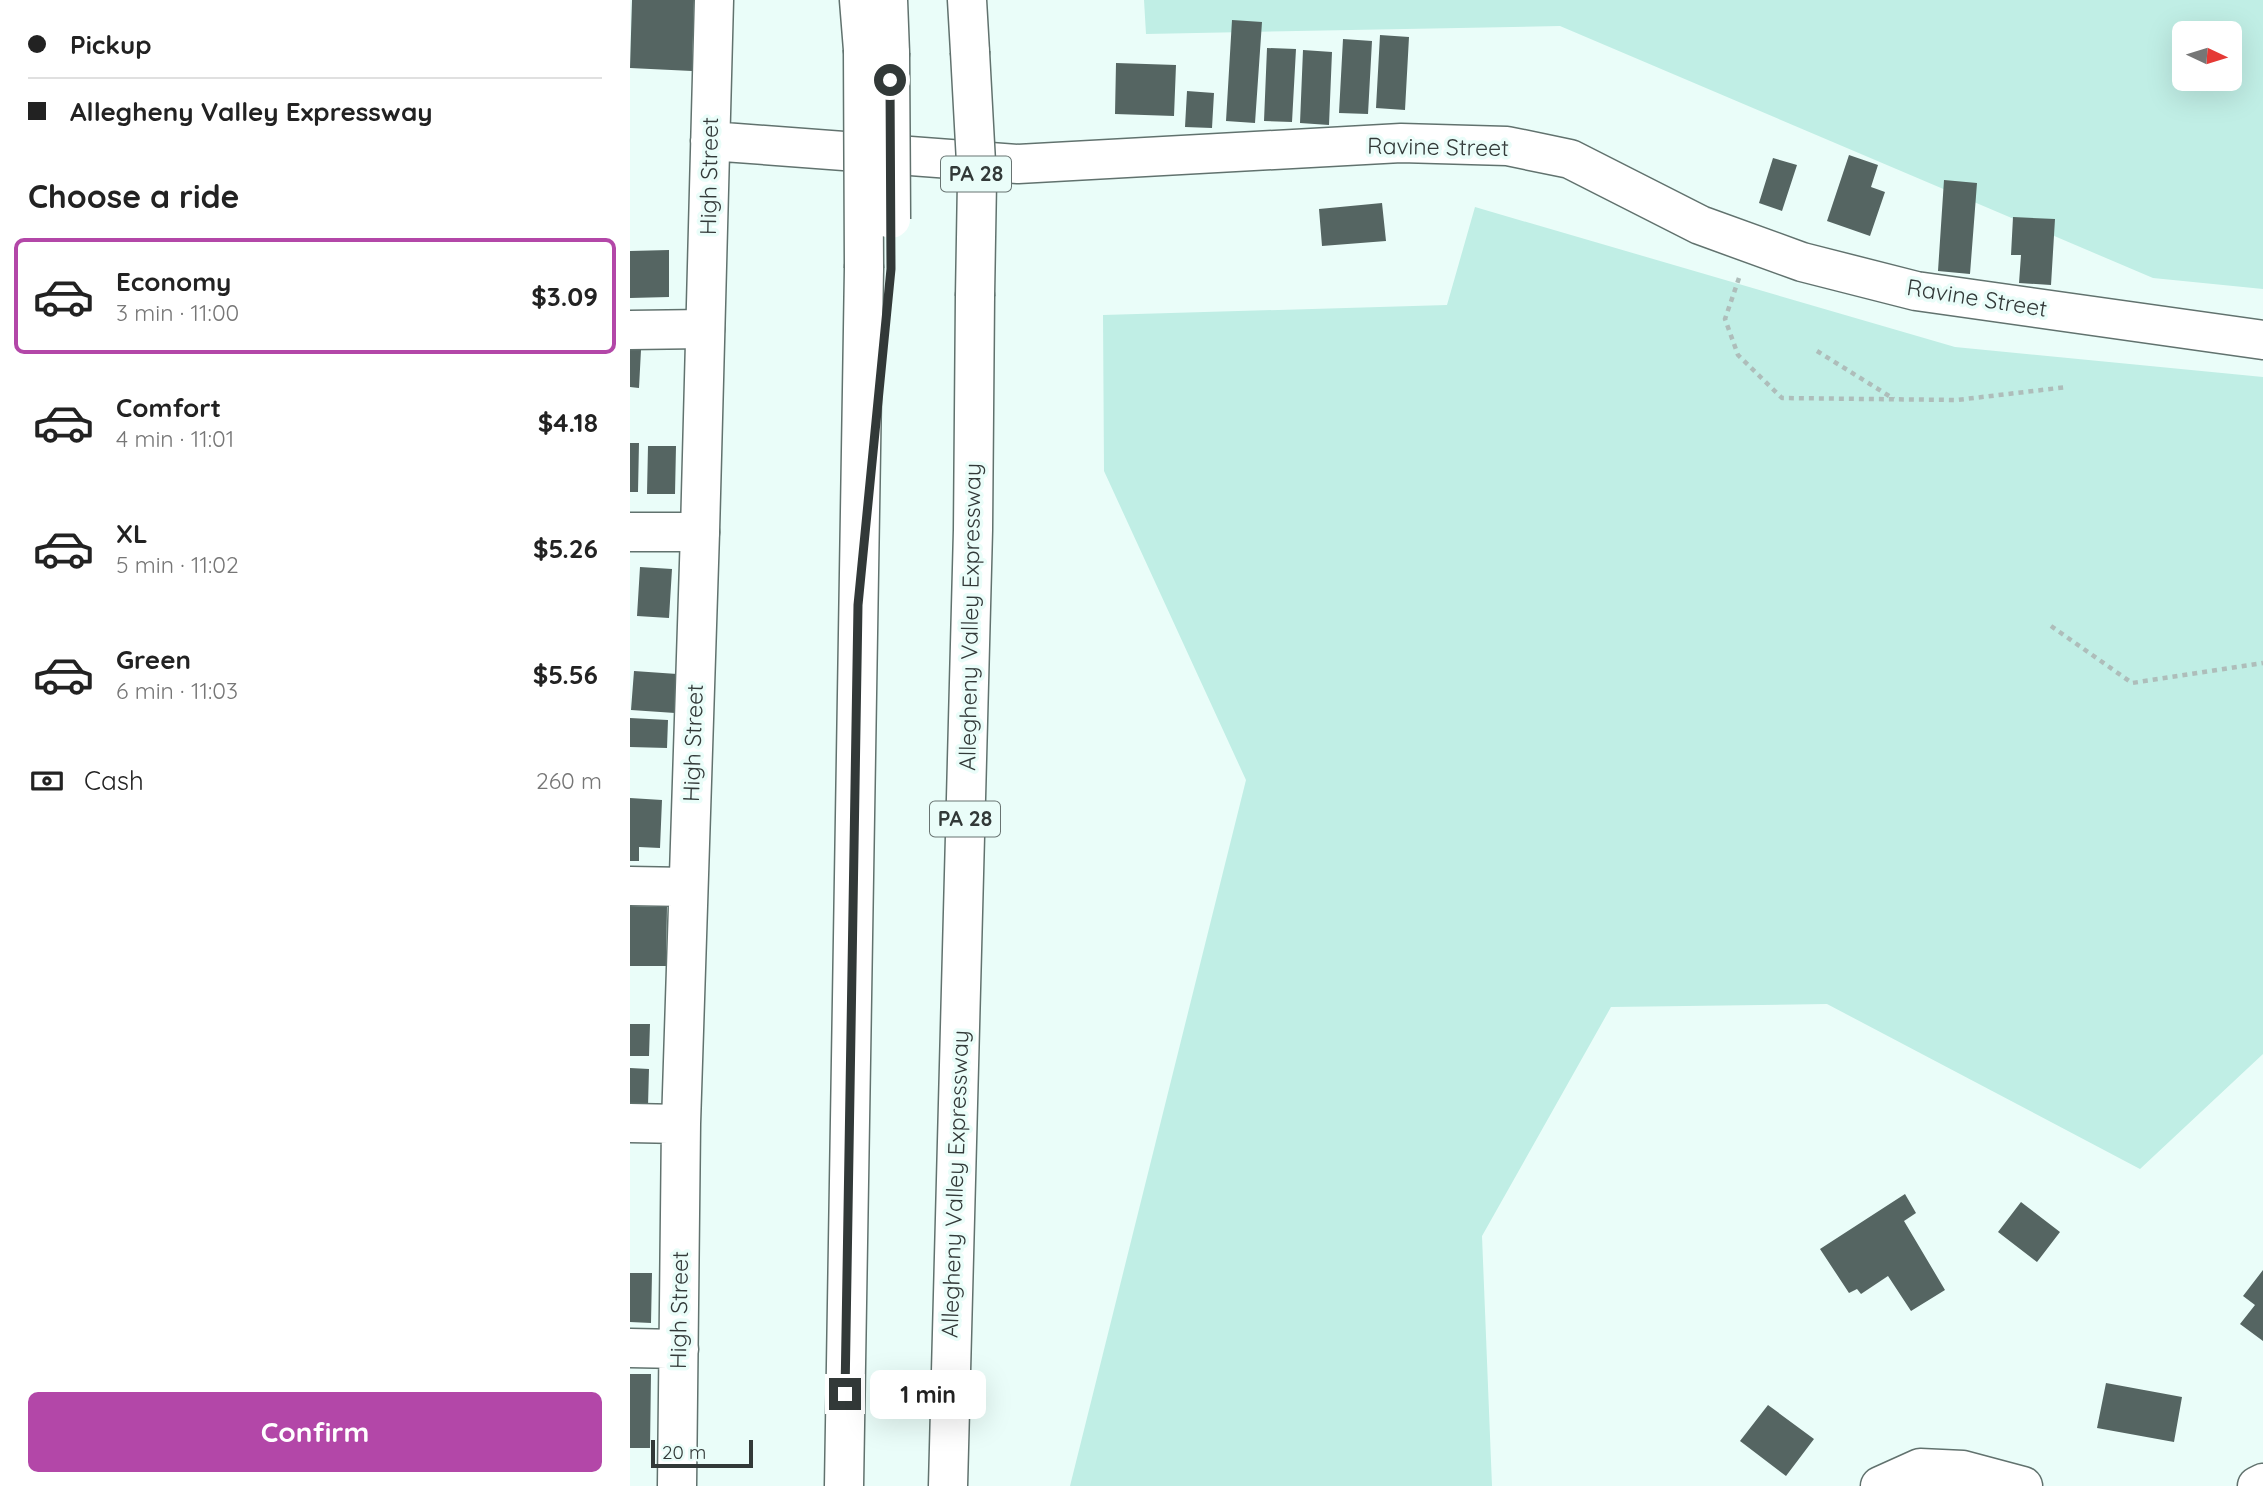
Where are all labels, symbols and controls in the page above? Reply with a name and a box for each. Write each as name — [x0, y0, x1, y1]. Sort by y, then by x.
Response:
north arrow — [2172, 21, 2242, 91]
map controls — [2172, 21, 2242, 91]
text: Pickup — [70, 28, 152, 61]
route start — [874, 64, 906, 96]
text: Allegheny Valley Expressway — [70, 95, 432, 128]
street label: High Street — [693, 117, 724, 235]
street label: Ravine Street — [1367, 131, 1509, 162]
road number: PA 28 — [941, 156, 1011, 192]
text: Choose a ride — [28, 176, 240, 216]
icon: car — [32, 265, 95, 328]
text: Economy — [116, 265, 231, 298]
street label: Ravine Street — [1905, 272, 2050, 323]
text: $3.09 — [531, 280, 598, 313]
text: 3 min · 11:00 — [116, 298, 239, 327]
icon: car — [32, 391, 95, 454]
text: Comfort — [116, 391, 221, 424]
text: $4.18 — [538, 406, 598, 439]
text: 4 min · 11:01 — [116, 424, 234, 453]
street label: Allegheny Valley Expressway — [952, 463, 987, 771]
icon: car — [32, 517, 95, 580]
text: XL — [116, 517, 148, 550]
text: $5.26 — [533, 532, 598, 565]
text: 5 min · 11:02 — [116, 550, 239, 579]
icon: car — [32, 643, 95, 706]
text: Green — [116, 643, 191, 676]
text: $5.56 — [533, 658, 598, 691]
text: 6 min · 11:03 — [116, 676, 238, 705]
street label: High Street — [676, 683, 709, 802]
icon: cash — [28, 762, 66, 800]
text: Cash — [84, 764, 144, 797]
text: 260 m — [536, 766, 602, 795]
road number: PA 28 — [930, 802, 1000, 836]
street label: Allegheny Valley Expressway — [935, 1030, 974, 1338]
street label: High Street — [663, 1251, 694, 1369]
callout: 1 min — [870, 1370, 985, 1418]
route end — [829, 1378, 861, 1410]
text: 1 min — [900, 1380, 956, 1409]
button: Confirm — [28, 1392, 602, 1472]
scale bar — [651, 1437, 752, 1469]
text: 20 m — [662, 1440, 706, 1464]

